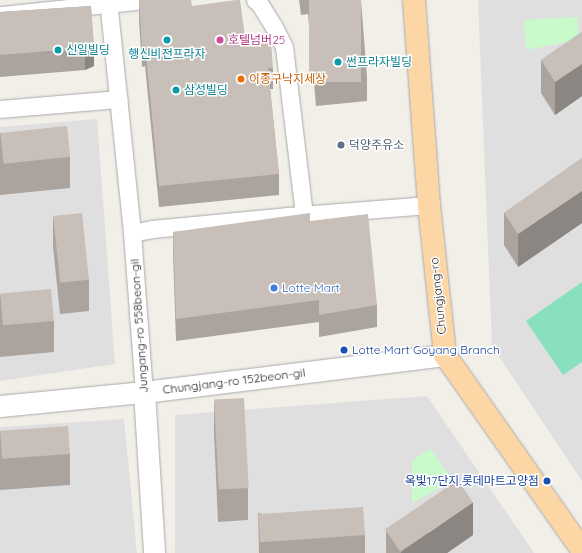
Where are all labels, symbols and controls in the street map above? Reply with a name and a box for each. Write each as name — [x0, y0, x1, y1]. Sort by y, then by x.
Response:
place label: 호텔넘버25 — [228, 33, 285, 47]
marker: 행신비전프라자 — [162, 35, 172, 45]
marker: 호텔넘버25 — [215, 35, 225, 45]
place label: 신일빌딩 — [66, 43, 110, 57]
marker: 신일빌딩 — [53, 45, 63, 55]
place label: 행신비전프라자 — [128, 47, 206, 61]
place label: 썬프라자빌딩 — [346, 55, 412, 69]
marker: 썬프라자빌딩 — [333, 57, 343, 67]
place label: 이종구낙지세상 — [249, 72, 326, 86]
marker: 이종구낙지세상 — [236, 74, 246, 84]
place label: 삼성빌딩 — [184, 83, 228, 97]
marker: 삼성빌딩 — [171, 85, 181, 95]
place label: 덕양주유소 — [349, 138, 404, 152]
marker: 덕양주유소 — [336, 140, 346, 150]
street label: Chungjang-ro — [427, 257, 449, 335]
street label: Jungang-ro 558beon-gil — [127, 258, 151, 394]
place label: Lotte Mart — [282, 281, 340, 295]
marker: Lotte Mart — [269, 283, 279, 293]
place label: Lotte Mart Goyang Branch — [352, 343, 500, 357]
marker: Lotte Mart Goyang Branch — [339, 345, 349, 355]
street label: Chungjang-ro 152beon-gil — [162, 365, 306, 397]
place label: 옥빛17단지.롯데마트고양점 — [405, 474, 539, 488]
marker: 옥빛17단지.롯데마트고양점 — [542, 476, 552, 486]

